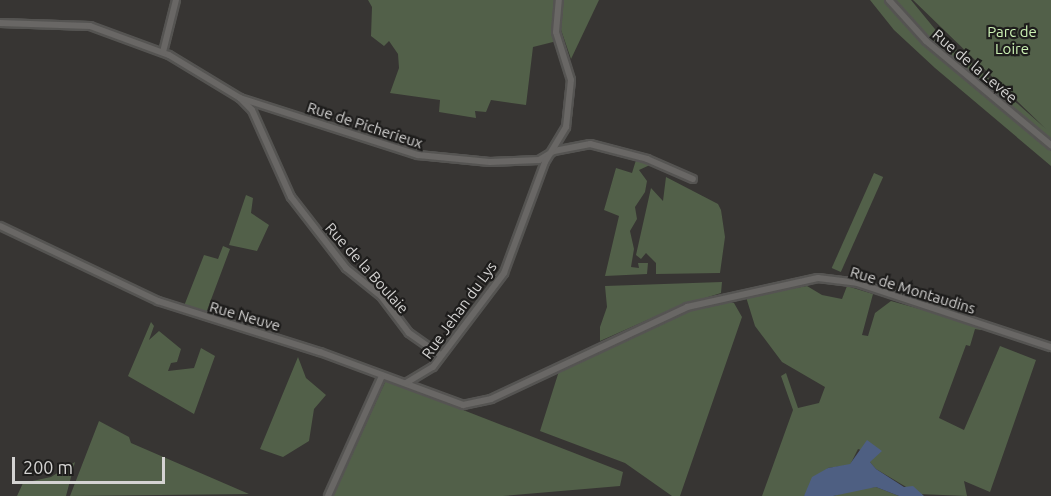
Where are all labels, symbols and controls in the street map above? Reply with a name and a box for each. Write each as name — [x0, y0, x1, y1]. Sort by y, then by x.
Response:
park label: Parc de Loire — [987, 22, 1037, 57]
street label: Rue de la Levée — [929, 25, 1021, 107]
street label: Rue de Picherieux — [305, 98, 425, 152]
street label: Rue de la Boulaie — [322, 219, 412, 317]
street label: Rue Jehan du Lys — [418, 258, 500, 362]
street label: Rue de Montaudins — [848, 262, 978, 318]
street label: Rue Neuve — [208, 297, 282, 335]
scale bar — [15, 445, 168, 483]
text: 200 m — [23, 457, 73, 477]

